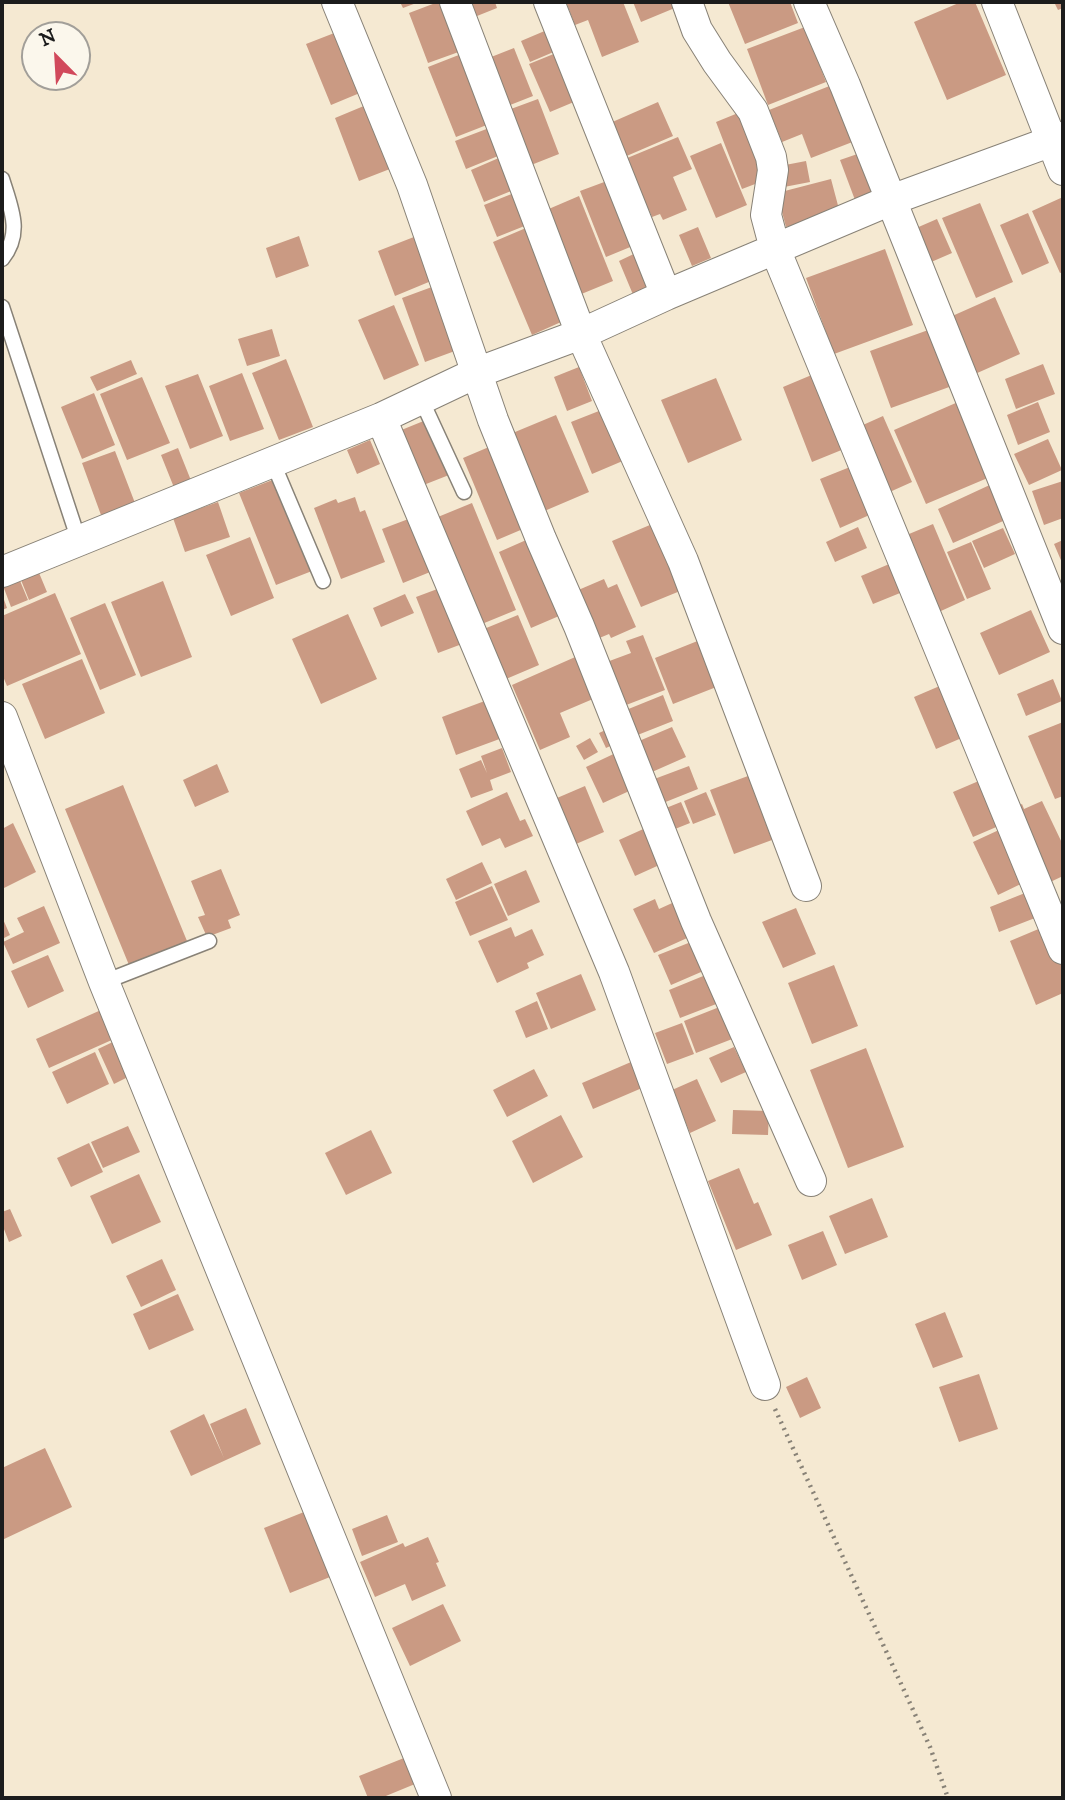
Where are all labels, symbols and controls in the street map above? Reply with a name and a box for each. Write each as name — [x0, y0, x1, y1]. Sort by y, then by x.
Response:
north arrow — [21, 21, 91, 91]
text: N — [36, 25, 60, 52]

